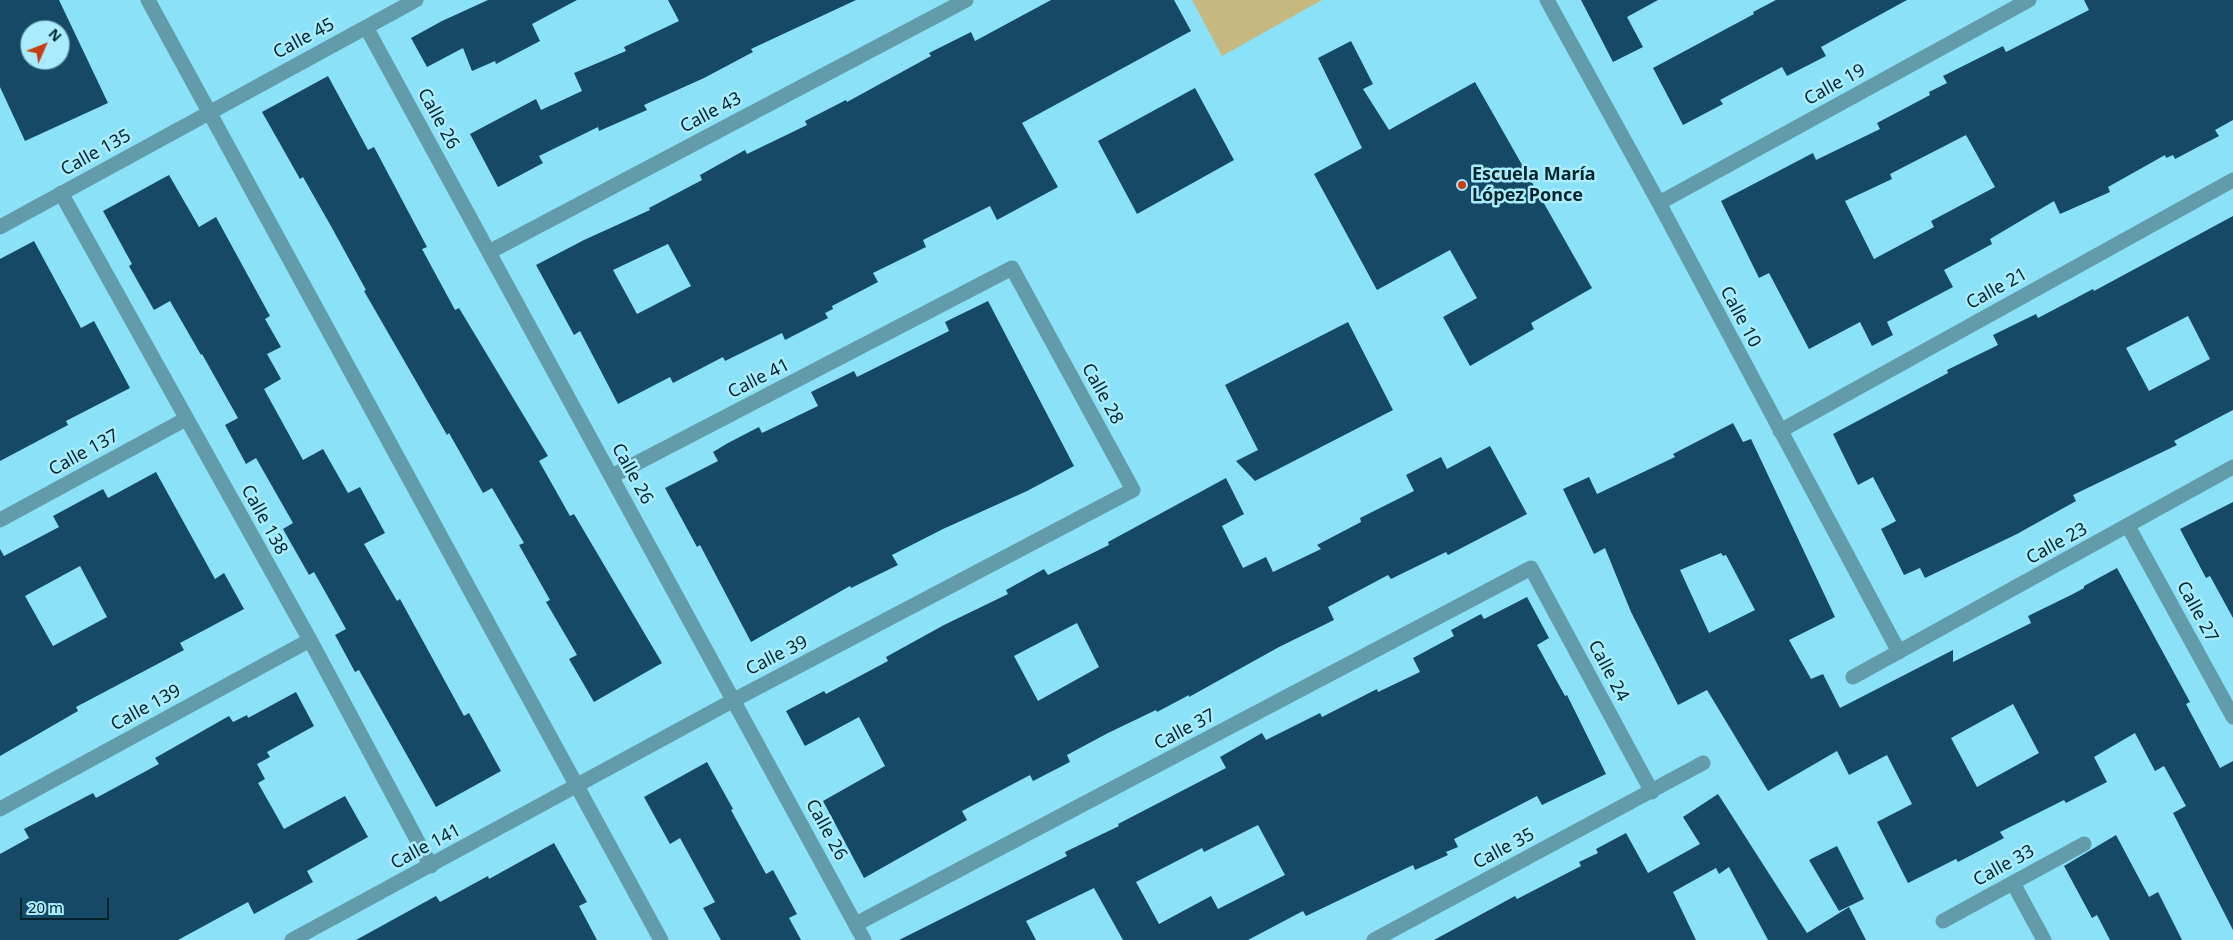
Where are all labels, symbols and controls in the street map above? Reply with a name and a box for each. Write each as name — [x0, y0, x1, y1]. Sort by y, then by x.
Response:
street label: Calle 45 — [270, 14, 338, 64]
north arrow — [20, 20, 70, 70]
text: N — [45, 24, 66, 46]
street label: Calle 19 — [1801, 60, 1869, 110]
street label: Calle 26 — [413, 85, 463, 153]
street label: Calle 43 — [677, 88, 745, 138]
street label: Calle 135 — [57, 125, 135, 181]
place label: Escuela María López Ponce — [1472, 164, 1596, 206]
marker: Escuela María López Ponce — [1456, 179, 1468, 191]
street label: Calle 21 — [1963, 264, 2031, 314]
street label: Calle 10 — [1715, 283, 1765, 351]
street label: Calle 41 — [725, 354, 793, 404]
street label: Calle 28 — [1077, 360, 1127, 428]
street label: Calle 137 — [45, 425, 123, 481]
street label: Calle 26 — [607, 440, 657, 508]
street label: Calle 138 — [236, 481, 292, 559]
street label: Calle 23 — [2023, 519, 2091, 569]
street label: Calle 27 — [2172, 578, 2222, 646]
street label: Calle 39 — [743, 631, 811, 681]
street label: Calle 24 — [1583, 637, 1633, 705]
street label: Calle 139 — [107, 680, 185, 736]
street label: Calle 37 — [1151, 705, 1219, 755]
street label: Calle 26 — [801, 796, 851, 864]
street label: Calle 141 — [387, 820, 465, 874]
street label: Calle 35 — [1470, 824, 1538, 874]
street label: Calle 33 — [1970, 841, 2038, 891]
scale bar — [22, 888, 111, 920]
text: 20 m — [28, 897, 63, 917]

